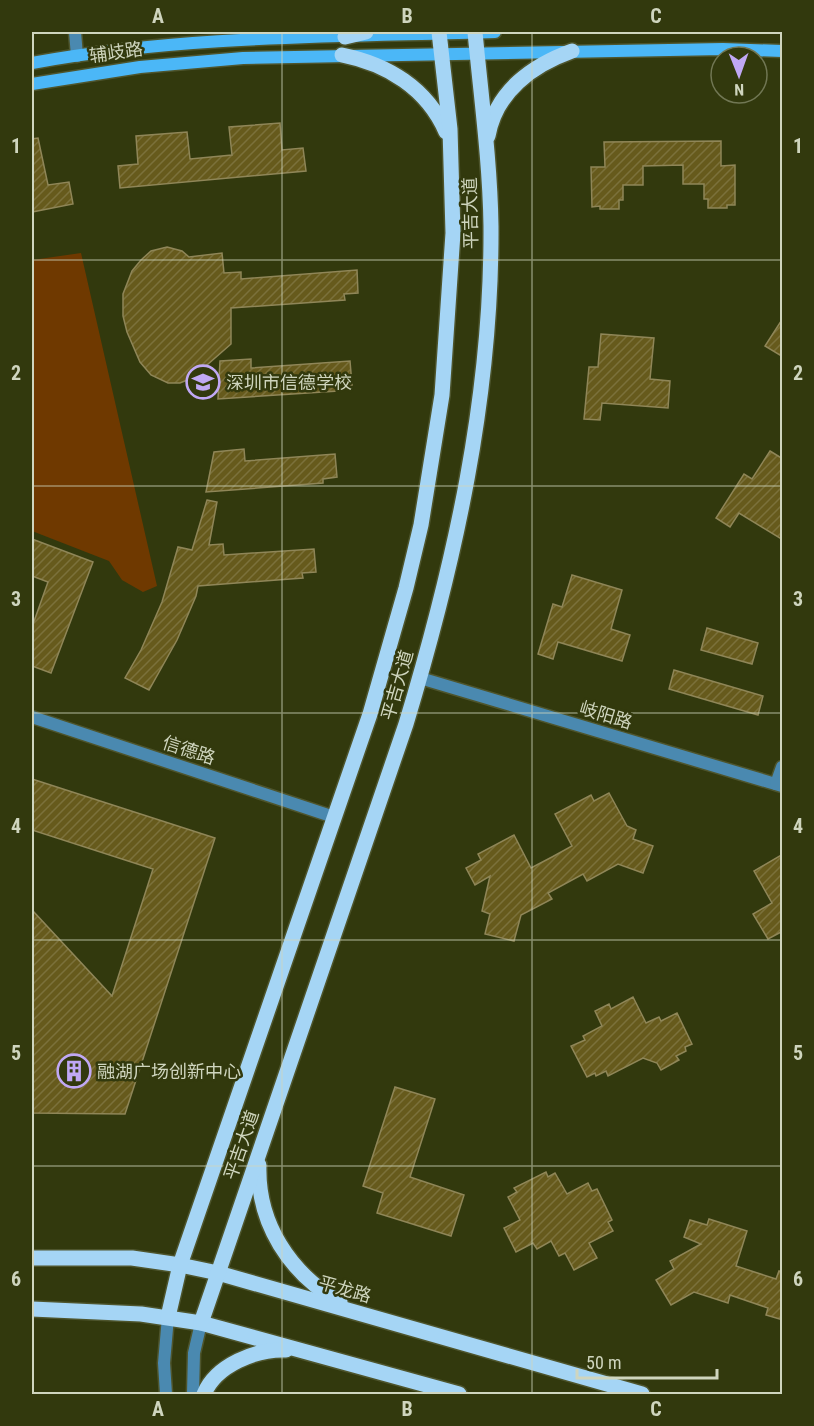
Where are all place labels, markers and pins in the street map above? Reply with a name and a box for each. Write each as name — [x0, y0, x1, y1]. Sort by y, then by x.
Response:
school or university icon: 深圳市信德学校 — [185, 364, 221, 400]
place label: 深圳市信德学校 — [226, 372, 352, 393]
building icon: 融湖广场创新中心 — [56, 1053, 92, 1089]
place label: 融湖广场创新中心 — [97, 1061, 241, 1082]

